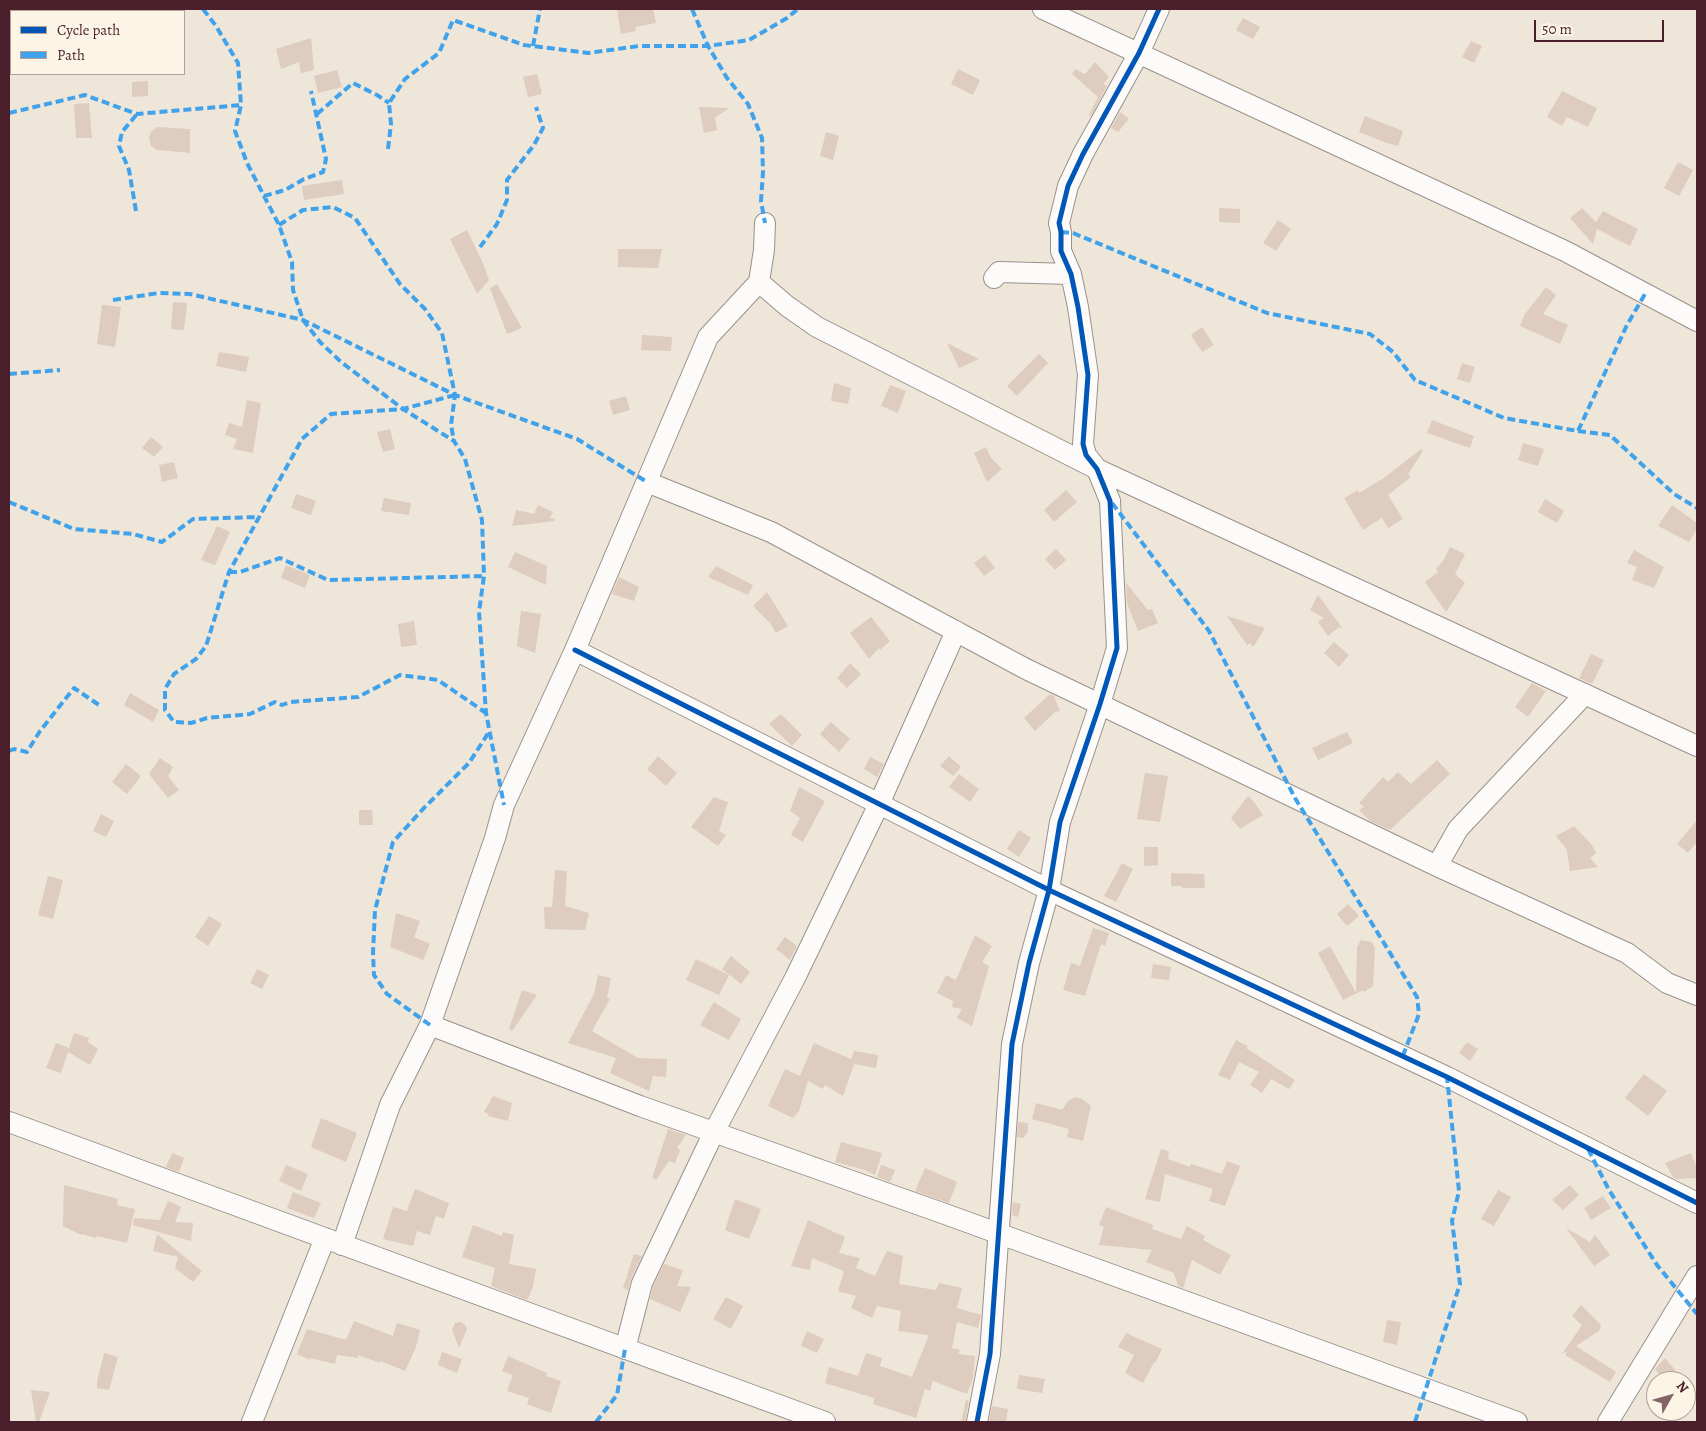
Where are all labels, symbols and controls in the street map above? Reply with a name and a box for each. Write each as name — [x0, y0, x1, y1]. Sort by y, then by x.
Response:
legend — [10, 10, 185, 75]
scale bar — [1536, 10, 1666, 42]
text: 50 m — [1542, 19, 1572, 39]
text: Cycle path — [57, 20, 120, 40]
text: Path — [57, 45, 85, 65]
north arrow — [1646, 1371, 1696, 1421]
text: N — [1672, 1377, 1693, 1397]

